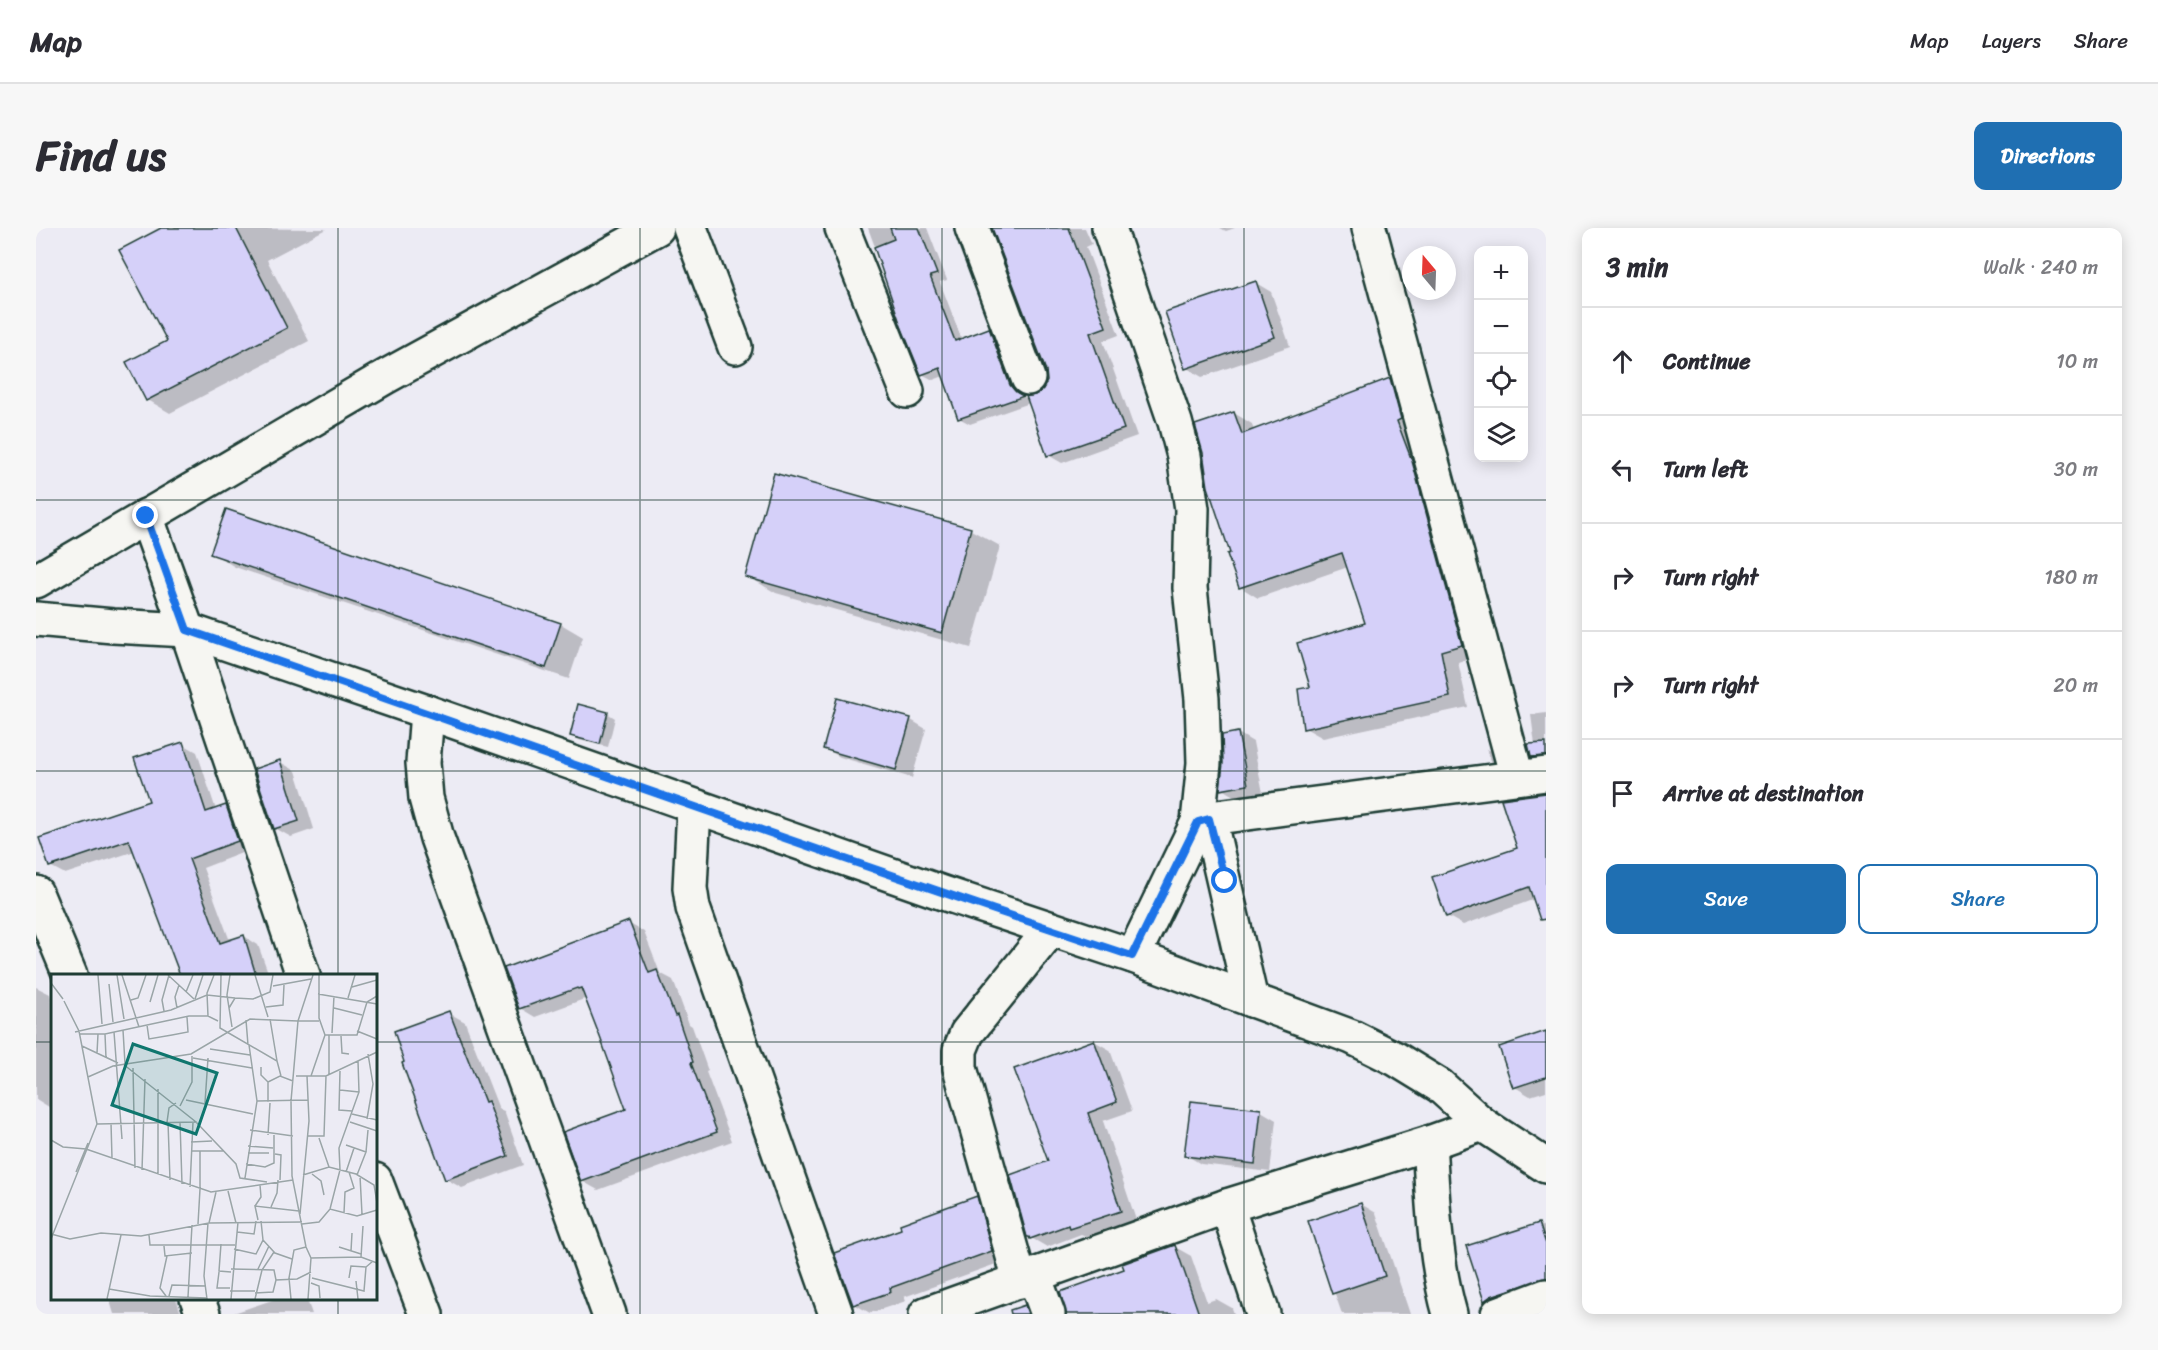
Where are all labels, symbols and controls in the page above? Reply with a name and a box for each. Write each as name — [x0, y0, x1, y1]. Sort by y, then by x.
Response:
text: Map — [30, 17, 82, 66]
text: Map — [1910, 22, 1949, 60]
text: Layers — [1982, 22, 2041, 60]
text: Share — [2074, 22, 2128, 60]
text: Find us — [36, 119, 166, 193]
button: Directions — [1974, 122, 2122, 190]
text: 3 min — [1606, 244, 1668, 290]
north arrow — [1402, 246, 1456, 300]
map controls — [1474, 246, 1528, 462]
button: + — [1474, 246, 1528, 300]
text: Walk · 240 m — [1983, 250, 2098, 285]
button: − — [1474, 300, 1528, 354]
text: Continue — [1663, 342, 1751, 381]
text: 10 m — [2056, 344, 2098, 379]
icon: ahead — [1606, 345, 1639, 378]
button: locate — [1474, 354, 1528, 408]
button: layers — [1474, 408, 1528, 462]
text: Turn left — [1663, 450, 1748, 489]
text: 30 m — [2054, 452, 2098, 487]
icon: left — [1606, 453, 1639, 486]
route end — [132, 502, 158, 528]
text: Turn right — [1663, 558, 1758, 597]
text: 180 m — [2044, 560, 2098, 595]
icon: right — [1606, 561, 1639, 594]
text: Turn right — [1663, 666, 1758, 705]
text: 20 m — [2053, 668, 2098, 703]
icon: right — [1606, 669, 1639, 702]
text: Arrive at destination — [1663, 774, 1864, 813]
icon: arrive — [1606, 777, 1639, 810]
button: Save — [1606, 864, 1846, 934]
button: Share — [1858, 864, 2098, 934]
route start — [1211, 867, 1237, 893]
inset map — [51, 974, 376, 1299]

